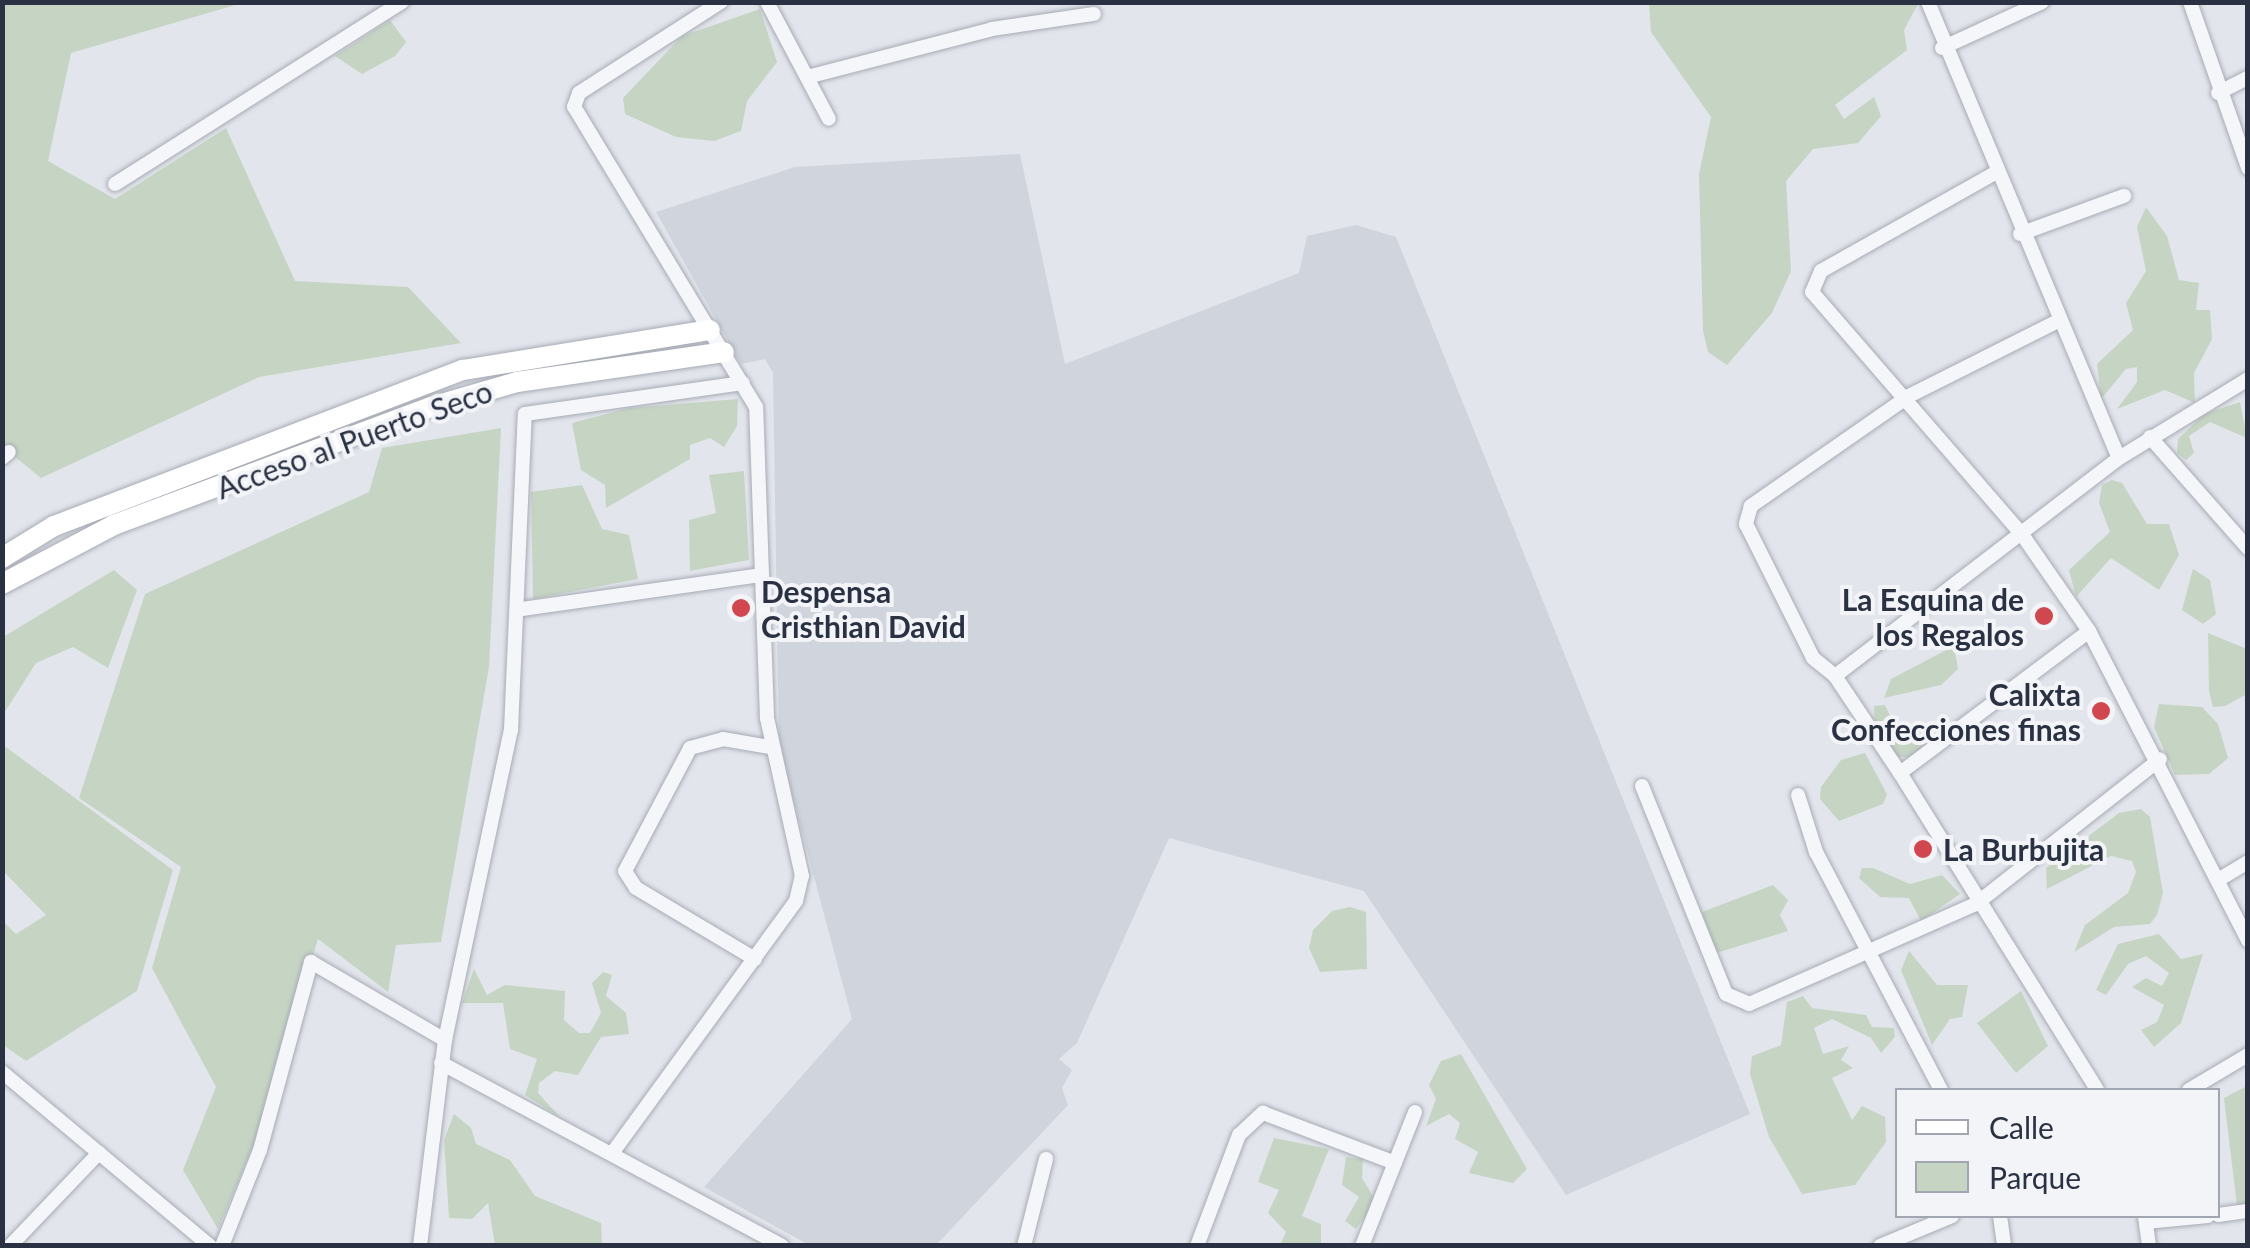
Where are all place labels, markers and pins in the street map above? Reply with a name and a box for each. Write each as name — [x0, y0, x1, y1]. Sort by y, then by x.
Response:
place label: Despensa Cristhian David — [761, 573, 966, 644]
place label: La Esquina de los Regalos — [1842, 581, 2024, 652]
marker: Despensa Cristhian David — [730, 597, 752, 619]
marker: La Esquina de los Regalos — [2033, 605, 2055, 627]
place label: Calixta Confecciones finas — [1831, 676, 2081, 746]
marker: Calixta Confecciones finas — [2090, 700, 2112, 722]
place label: La Burbujita — [1943, 831, 2104, 867]
marker: La Burbujita — [1912, 838, 1934, 860]

